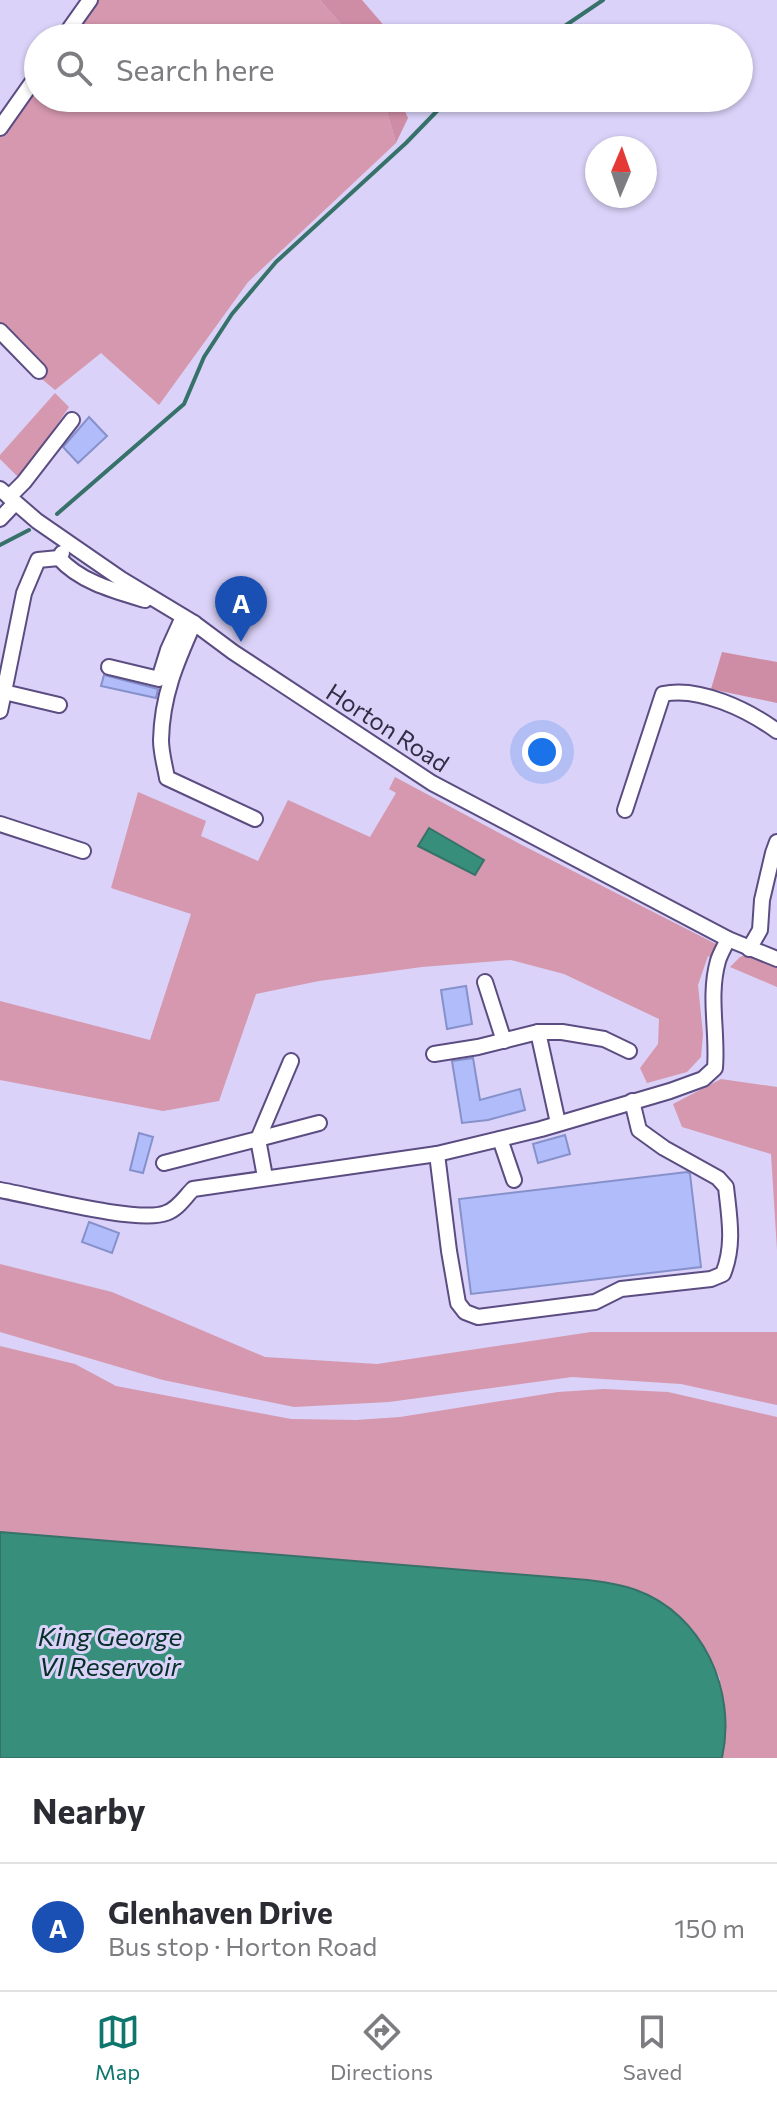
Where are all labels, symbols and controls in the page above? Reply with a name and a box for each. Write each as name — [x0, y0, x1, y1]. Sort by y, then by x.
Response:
search box — [24, 24, 753, 112]
icon: search — [52, 46, 96, 90]
text: Search here — [116, 50, 275, 87]
north arrow — [585, 136, 657, 208]
pin: A — [215, 576, 267, 642]
street label: Horton Road — [321, 677, 455, 777]
your location — [522, 732, 562, 772]
water label: King George VI Reservoir — [38, 1620, 183, 1681]
text: Nearby — [32, 1789, 146, 1831]
text: Glenhaven Drive — [108, 1893, 333, 1930]
text: A — [49, 1912, 67, 1943]
text: 150 m — [674, 1912, 745, 1943]
text: Bus stop · Horton Road — [108, 1930, 377, 1961]
tab: Map — [95, 2010, 140, 2085]
tab: Directions — [330, 2010, 433, 2085]
tab: Saved — [623, 2010, 682, 2085]

